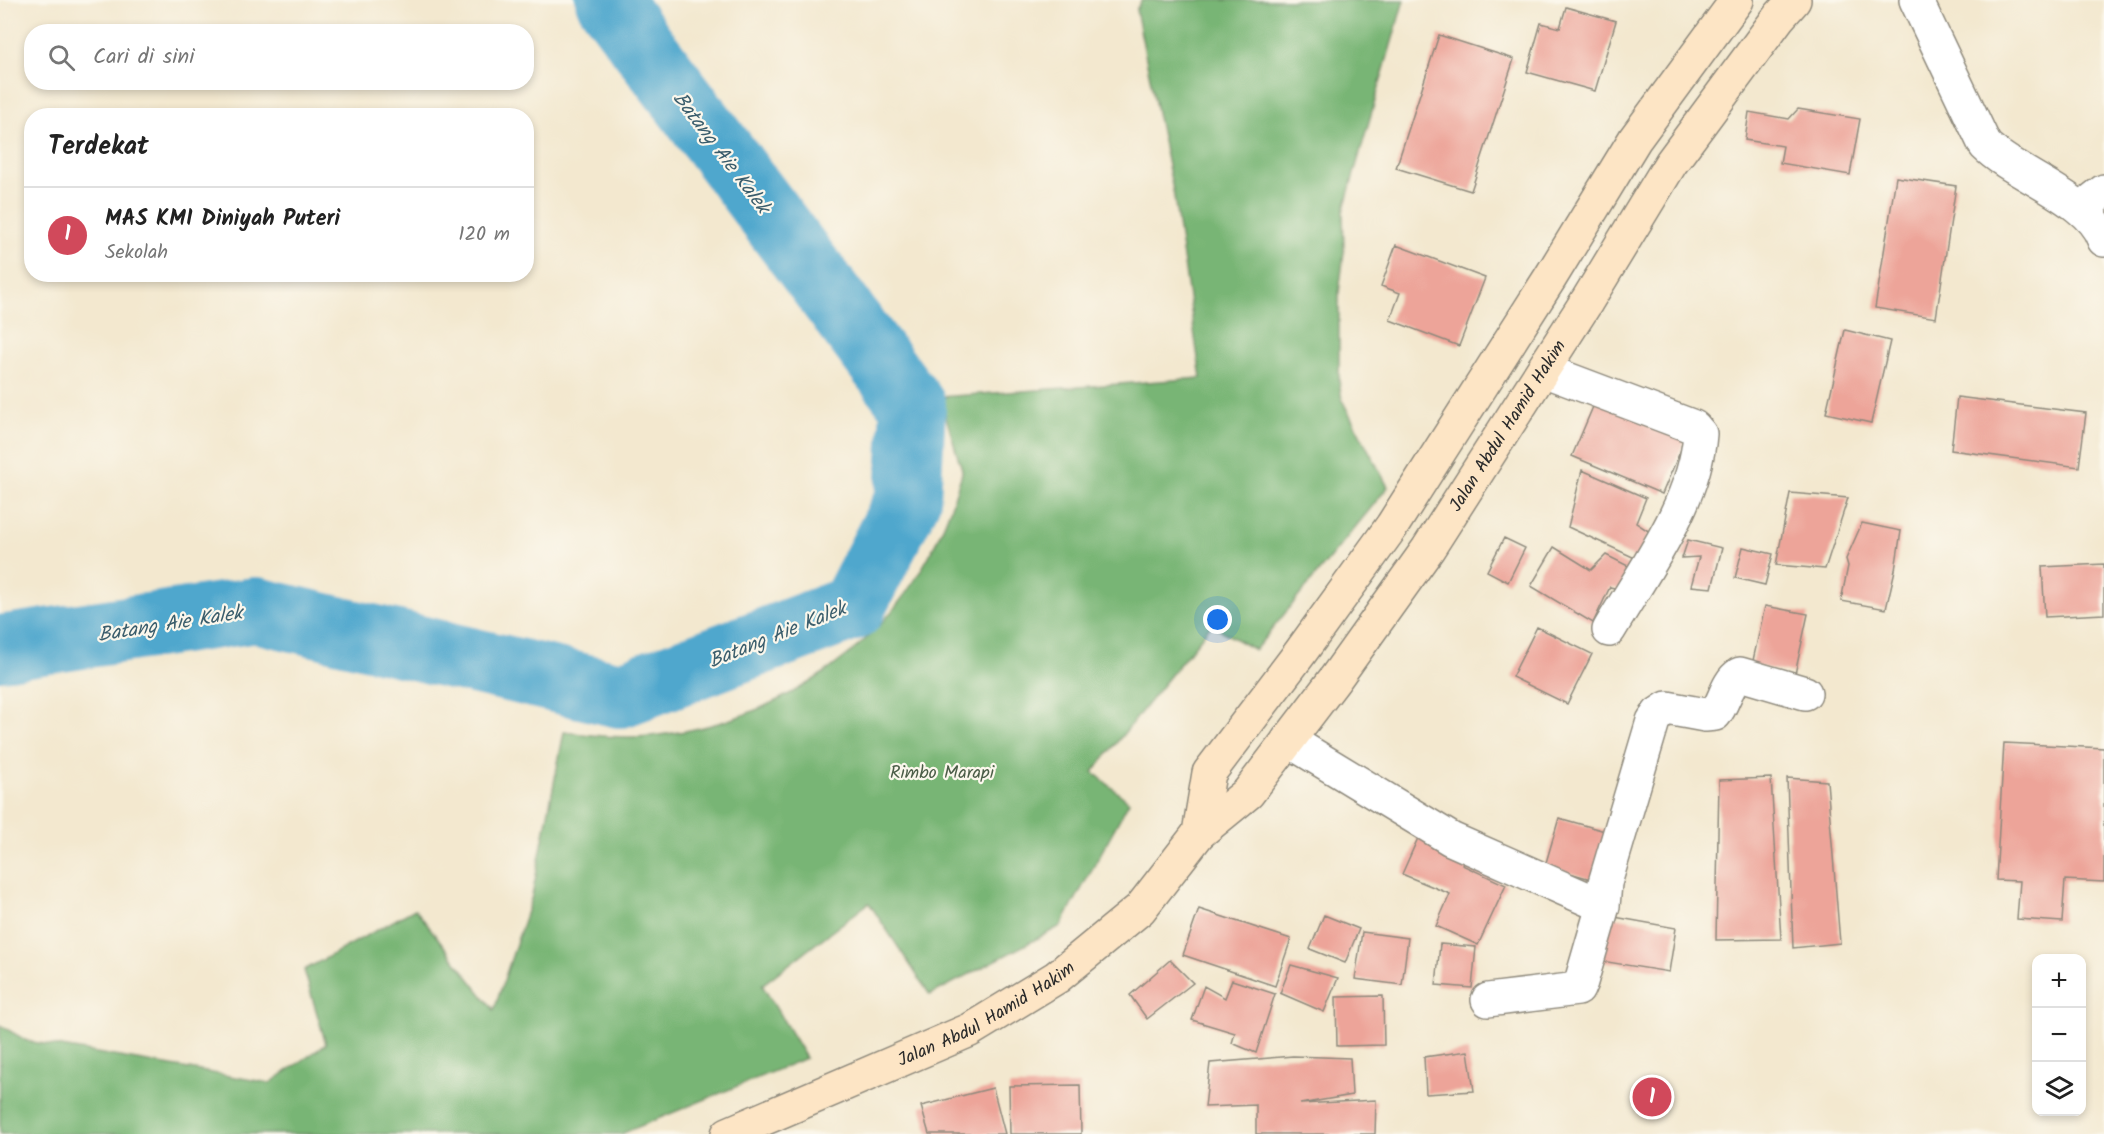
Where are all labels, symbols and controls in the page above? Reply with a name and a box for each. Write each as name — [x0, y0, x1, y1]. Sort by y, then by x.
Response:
search box — [24, 24, 534, 90]
text: Cari di sini — [93, 40, 194, 75]
icon: search — [45, 41, 78, 74]
water label: Batang Aie Kalek — [664, 85, 779, 223]
text: Terdekat — [48, 126, 149, 168]
text: MAS KMI Diniyah Puteri — [105, 202, 340, 237]
text: 1 — [64, 219, 71, 251]
text: 120 m — [458, 219, 510, 251]
text: Sekolah — [105, 237, 168, 269]
street label: Jalan Abdul Hamid Hakim — [1442, 335, 1574, 518]
water label: Batang Aie Kalek — [704, 593, 854, 678]
water label: Batang Aie Kalek — [96, 597, 247, 652]
your location — [1203, 605, 1232, 634]
park label: Rimbo Marapi — [890, 759, 995, 788]
map controls — [2032, 954, 2086, 1116]
button: + — [2032, 954, 2086, 1008]
street label: Jalan Abdul Hamid Hakim — [893, 955, 1082, 1076]
button: − — [2032, 1008, 2086, 1062]
button: layers — [2032, 1062, 2086, 1116]
pin: 1 — [1632, 1074, 1672, 1120]

